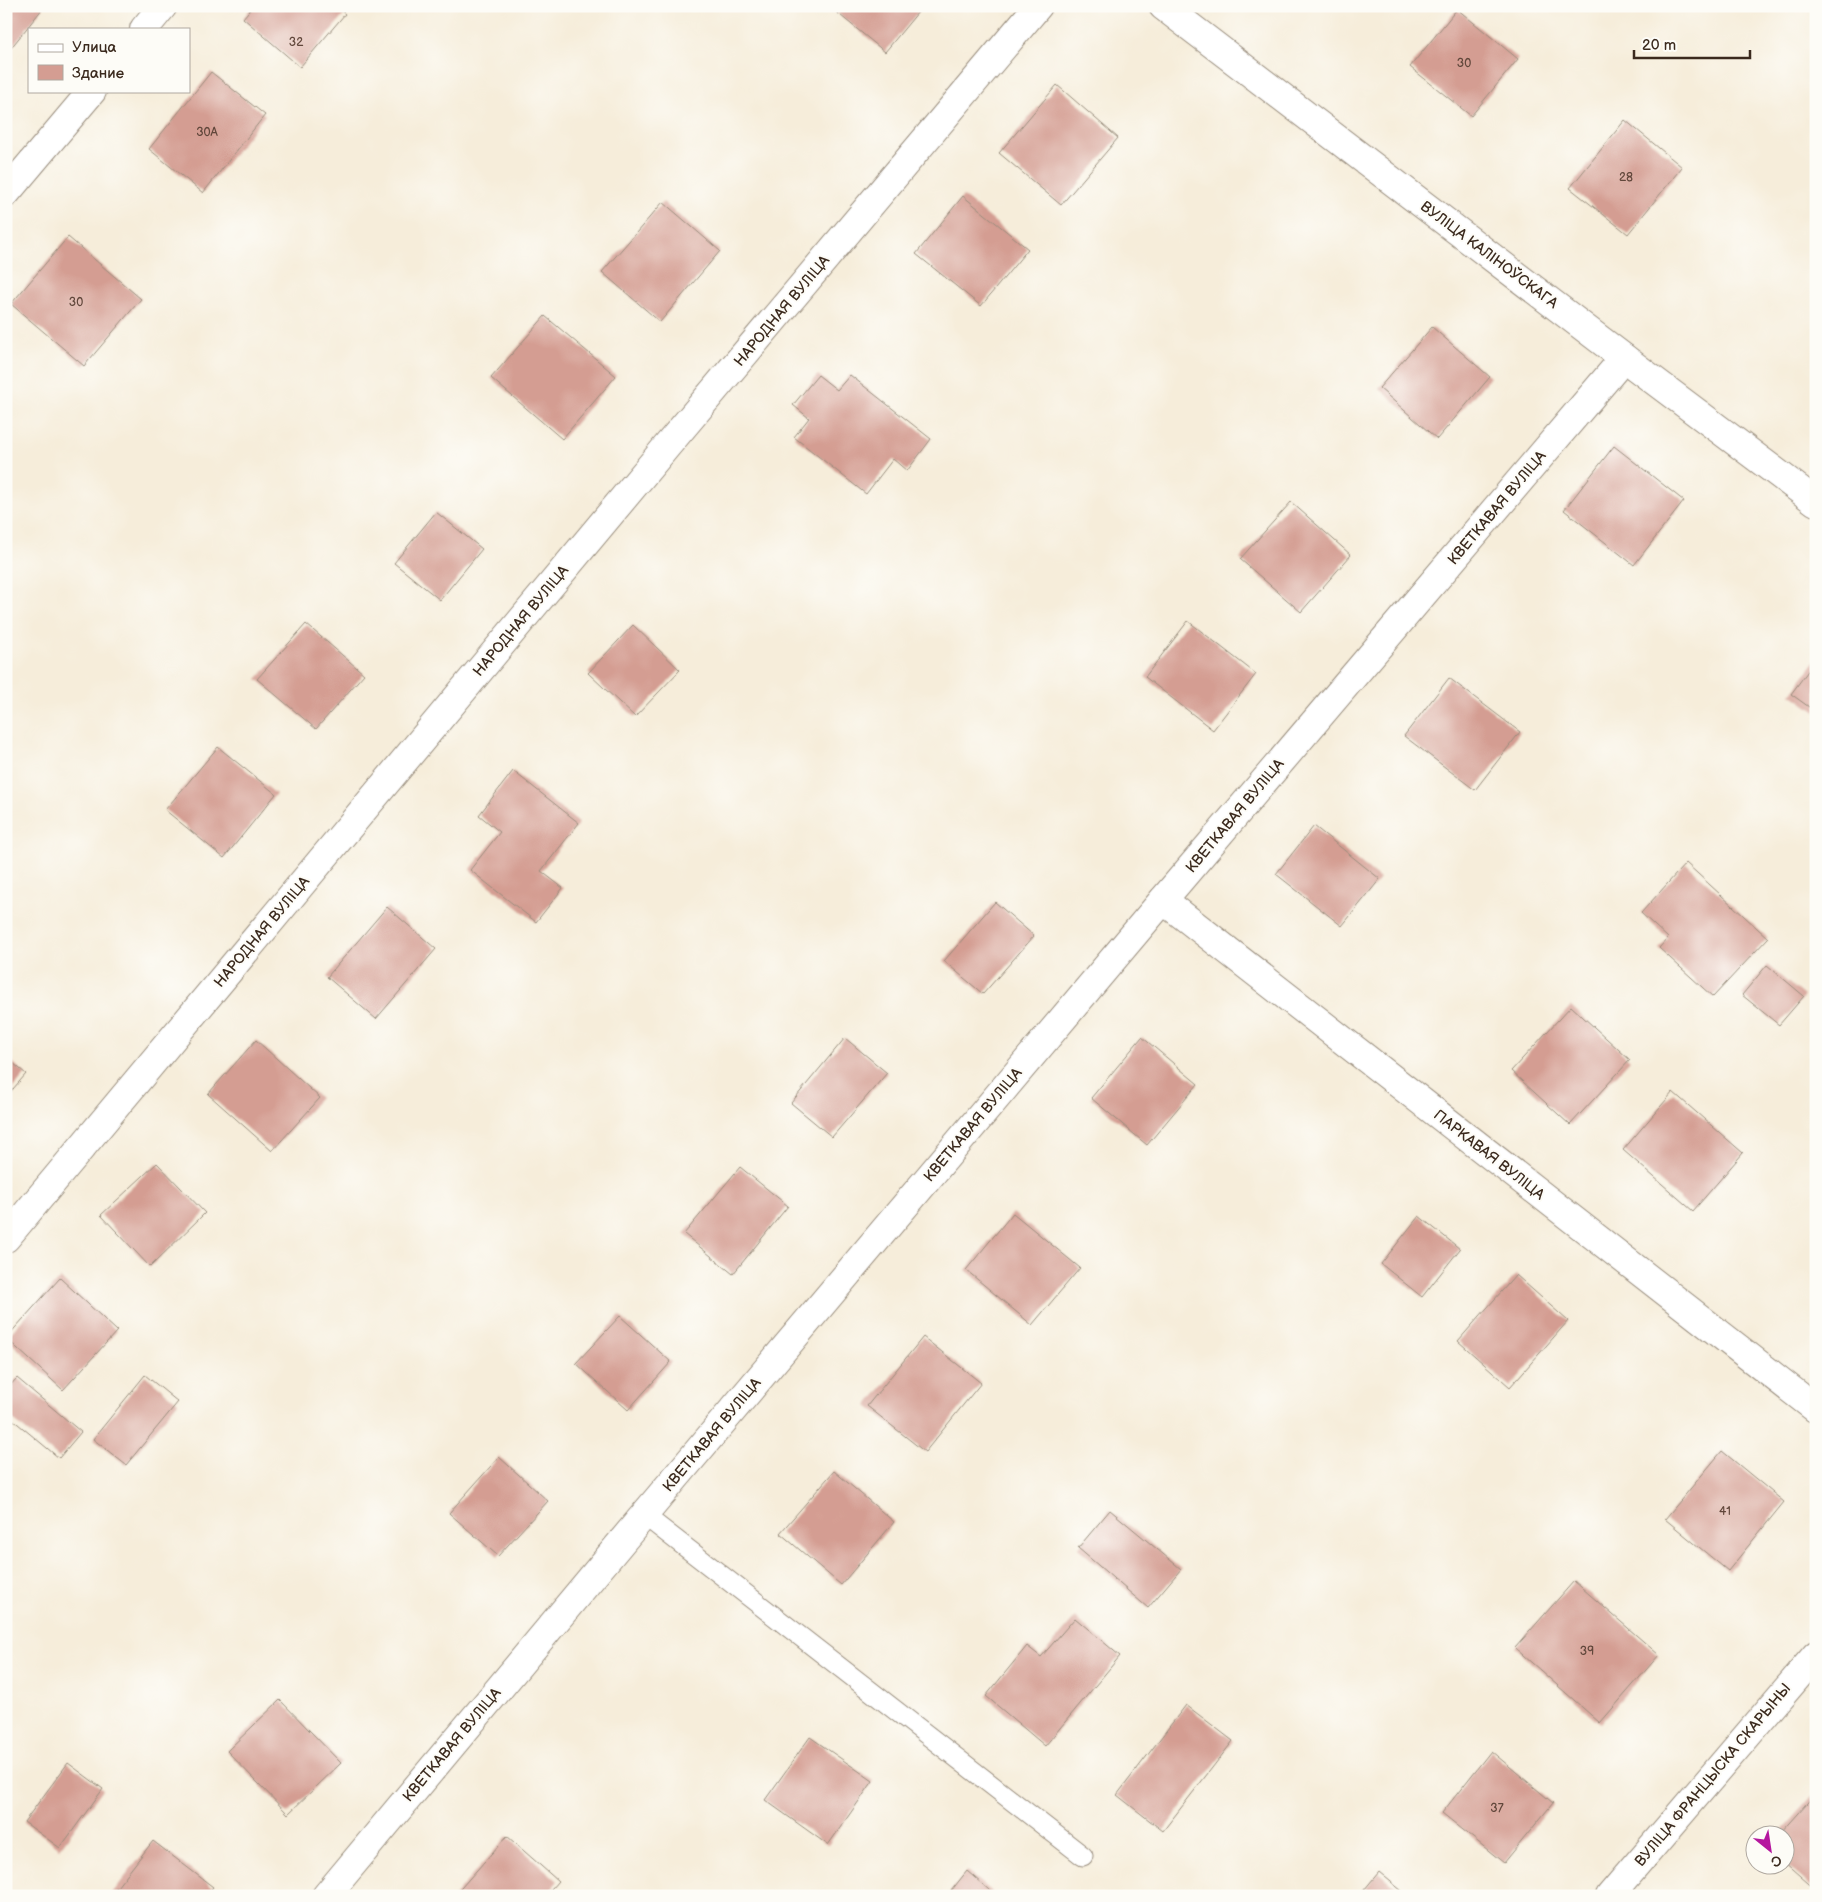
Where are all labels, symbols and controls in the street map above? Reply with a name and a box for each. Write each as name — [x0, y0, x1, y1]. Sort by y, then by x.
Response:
legend — [28, 28, 190, 92]
scale bar — [1634, 28, 1751, 60]
house number: 32 — [289, 35, 303, 50]
text: 20 m — [1642, 36, 1676, 55]
text: Улица — [72, 38, 117, 57]
house number: 30 — [1457, 56, 1471, 71]
text: Здание — [72, 64, 124, 83]
house number: 30А — [196, 125, 219, 140]
house number: 28 — [1619, 170, 1633, 185]
street label: ВУЛІЦА КАЛІНОЎСКАГА — [1416, 197, 1562, 314]
street label: НАРОДНАЯ ВУЛІЦА — [730, 251, 835, 370]
house number: 30 — [69, 295, 83, 310]
street label: КВЕТКАВАЯ ВУЛІЦА — [1444, 446, 1551, 569]
street label: НАРОДНАЯ ВУЛІЦА — [469, 561, 574, 680]
street label: КВЕТКАВАЯ ВУЛІЦА — [1182, 754, 1289, 877]
street label: НАРОДНАЯ ВУЛІЦА — [210, 872, 315, 991]
street label: КВЕТКАВАЯ ВУЛІЦА — [920, 1063, 1027, 1186]
street label: ПАРКАВАЯ ВУЛІЦА — [1430, 1106, 1549, 1205]
street label: КВЕТКАВАЯ ВУЛІЦА — [659, 1373, 766, 1496]
house number: 41 — [1719, 1504, 1731, 1519]
house number: 39 — [1580, 1644, 1594, 1659]
street label: ВУЛІЦА ФРАНЦЫСКА СКАРЫНЫ — [1631, 1680, 1795, 1870]
street label: КВЕТКАВАЯ ВУЛІЦА — [399, 1683, 506, 1806]
house number: 37 — [1490, 1801, 1504, 1816]
north arrow — [1744, 1824, 1794, 1874]

